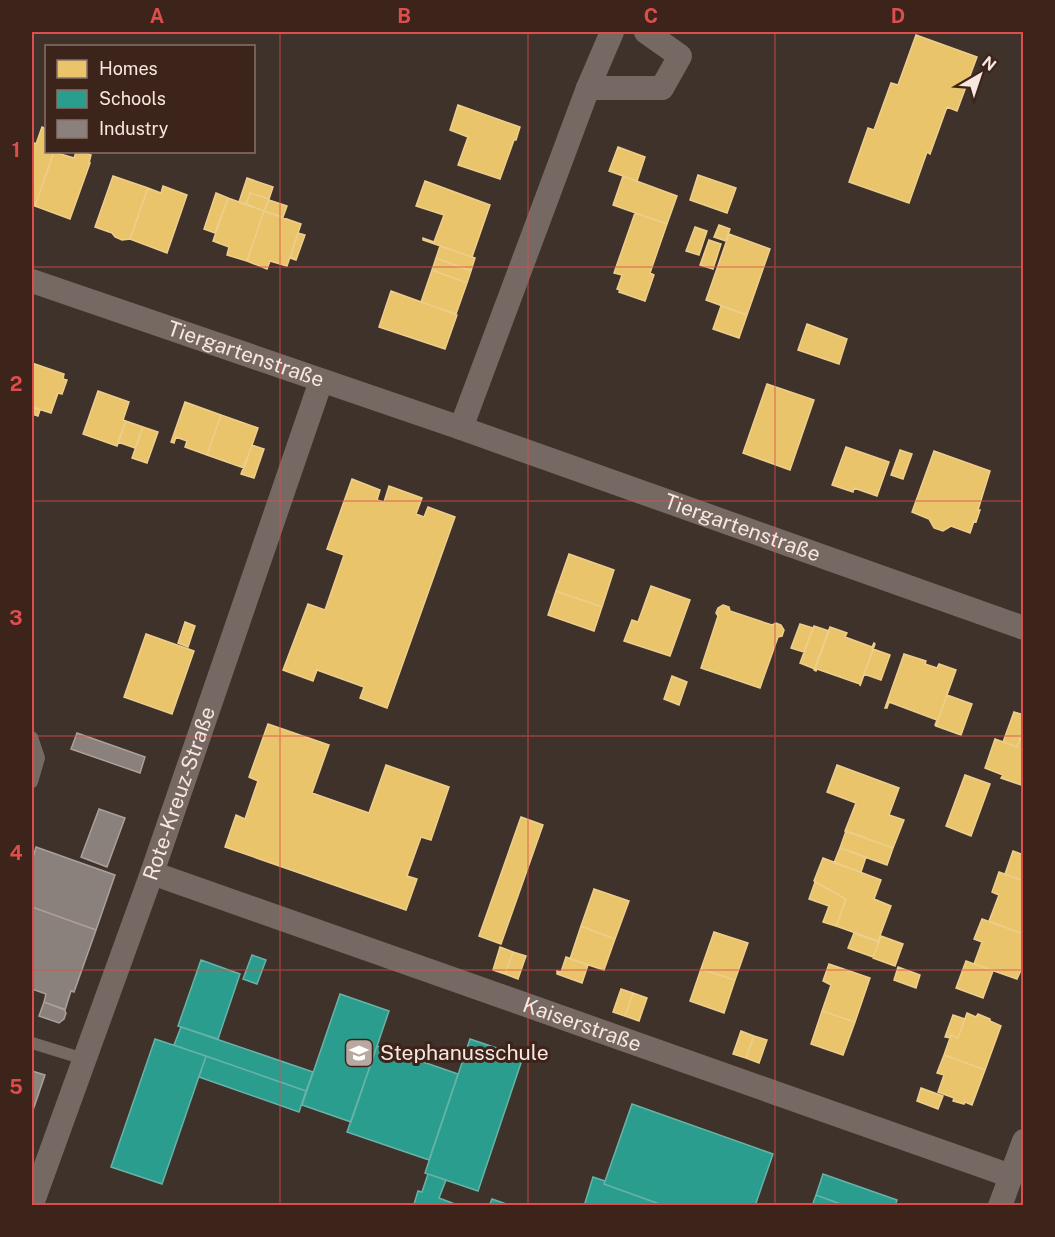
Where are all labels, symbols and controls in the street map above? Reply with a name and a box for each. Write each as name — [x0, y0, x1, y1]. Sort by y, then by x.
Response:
text: A — [150, 4, 164, 28]
text: B — [397, 4, 411, 28]
text: C — [644, 4, 658, 28]
text: D — [891, 4, 905, 28]
legend — [45, 45, 255, 153]
north arrow — [950, 45, 1010, 105]
text: N — [978, 52, 1000, 75]
text: Homes — [99, 58, 158, 79]
text: Schools — [99, 88, 166, 109]
text: Industry — [99, 118, 169, 139]
text: 1 — [12, 138, 20, 162]
street label: Tiergartenstraße — [164, 315, 328, 392]
text: 2 — [10, 372, 22, 396]
street label: Tiergartenstraße — [661, 488, 824, 567]
text: 3 — [9, 606, 23, 630]
street label: Rote-Kreuz-Straße — [137, 703, 220, 884]
text: 4 — [9, 841, 23, 865]
street label: Kaiserstraße — [520, 992, 645, 1057]
school or university icon: Stephanusschule — [343, 1037, 375, 1069]
place label: Stephanusschule — [380, 1040, 549, 1065]
text: 5 — [9, 1075, 23, 1099]

